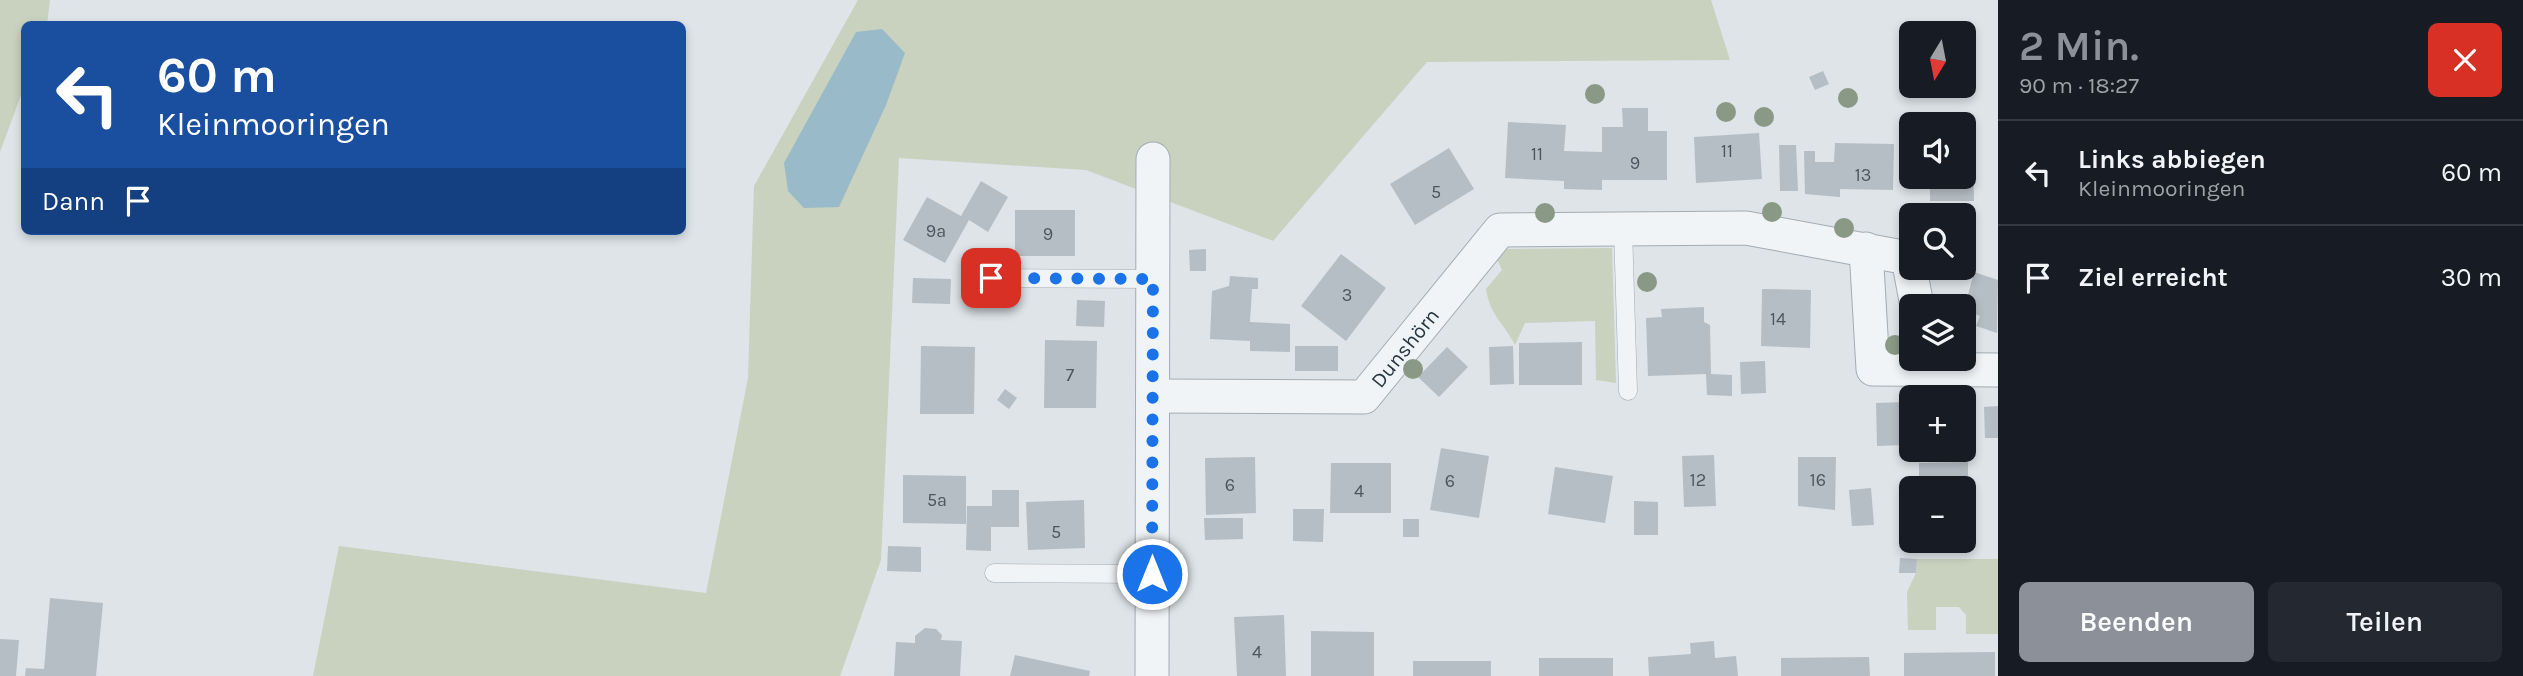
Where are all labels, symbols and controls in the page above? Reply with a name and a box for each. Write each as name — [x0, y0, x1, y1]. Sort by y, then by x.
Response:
north arrow — [1899, 21, 1976, 98]
map controls — [1899, 21, 1976, 553]
text: 2 Min. — [2019, 21, 2139, 71]
button: close — [2428, 23, 2502, 97]
text: 60 m — [157, 47, 277, 104]
icon: left — [42, 49, 133, 140]
text: 90 m · 18:27 — [2019, 72, 2139, 99]
text: Kleinmooringen — [157, 106, 390, 143]
button: sound — [1899, 112, 1976, 189]
house number: 11 — [1721, 140, 1733, 162]
house number: 11 — [1531, 143, 1543, 165]
text: Links abbiegen — [2078, 144, 2266, 175]
house number: 9 — [1630, 152, 1640, 174]
icon: left — [2019, 154, 2057, 192]
text: 60 m — [2441, 157, 2502, 188]
house number: 13 — [1855, 164, 1871, 186]
text: Kleinmooringen — [2078, 175, 2245, 202]
house number: 5 — [1431, 181, 1441, 203]
icon: arrive — [119, 182, 157, 220]
text: Dann — [42, 186, 105, 217]
button: search — [1899, 203, 1976, 280]
house number: 9a — [926, 220, 946, 242]
house number: 9 — [1043, 223, 1053, 245]
pin — [961, 248, 1021, 308]
icon: arrive — [972, 259, 1010, 297]
icon: arrive — [2019, 259, 2057, 297]
text: Ziel erreicht — [2078, 262, 2228, 293]
text: 30 m — [2441, 262, 2502, 293]
house number: 3 — [1342, 284, 1352, 306]
button: layers — [1899, 294, 1976, 371]
street label: Dunshörn — [1366, 304, 1444, 392]
house number: 14 — [1770, 308, 1786, 330]
house number: 7 — [1066, 364, 1075, 386]
button: + — [1899, 385, 1976, 462]
house number: 12 — [1690, 469, 1706, 491]
house number: 16 — [1810, 469, 1826, 491]
house number: 6 — [1445, 470, 1455, 492]
house number: 6 — [1225, 474, 1235, 496]
button: − — [1899, 476, 1976, 553]
house number: 4 — [1354, 480, 1364, 502]
house number: 5a — [927, 489, 947, 511]
house number: 5 — [1051, 521, 1061, 543]
position arrow — [1115, 537, 1189, 611]
button: Beenden — [2019, 582, 2254, 662]
button: Teilen — [2268, 582, 2502, 662]
house number: 4 — [1252, 641, 1262, 663]

